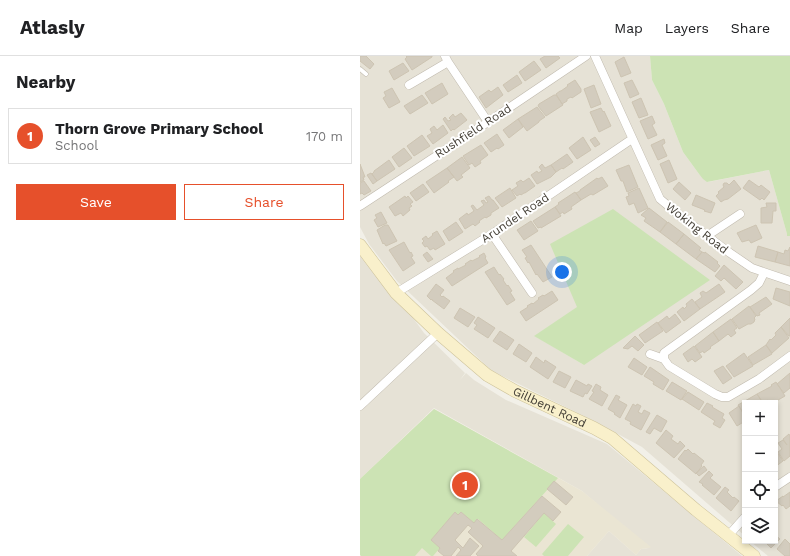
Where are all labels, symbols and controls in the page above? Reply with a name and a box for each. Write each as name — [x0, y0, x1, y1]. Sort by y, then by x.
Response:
text: Atlasly — [20, 16, 85, 39]
text: Map — [614, 20, 643, 36]
text: Layers — [665, 20, 709, 36]
text: Share — [731, 20, 770, 36]
text: Nearby — [16, 72, 75, 92]
street label: Rushfield Road — [432, 101, 514, 161]
text: Thorn Grove Primary School — [55, 120, 263, 138]
text: 1 — [27, 129, 33, 144]
text: 170 m — [306, 129, 343, 144]
text: School — [55, 138, 98, 153]
button: Save — [16, 184, 176, 220]
button: Share — [184, 184, 344, 220]
street label: Arundel Road — [478, 190, 552, 246]
street label: Woking Road — [663, 199, 731, 257]
your location — [552, 262, 572, 282]
street label: Gillbent Road — [511, 384, 589, 430]
map controls — [742, 400, 778, 544]
button: + — [742, 400, 778, 436]
button: − — [742, 436, 778, 472]
pin: 1 — [452, 470, 478, 500]
button: locate — [742, 472, 778, 508]
button: layers — [742, 508, 778, 544]

